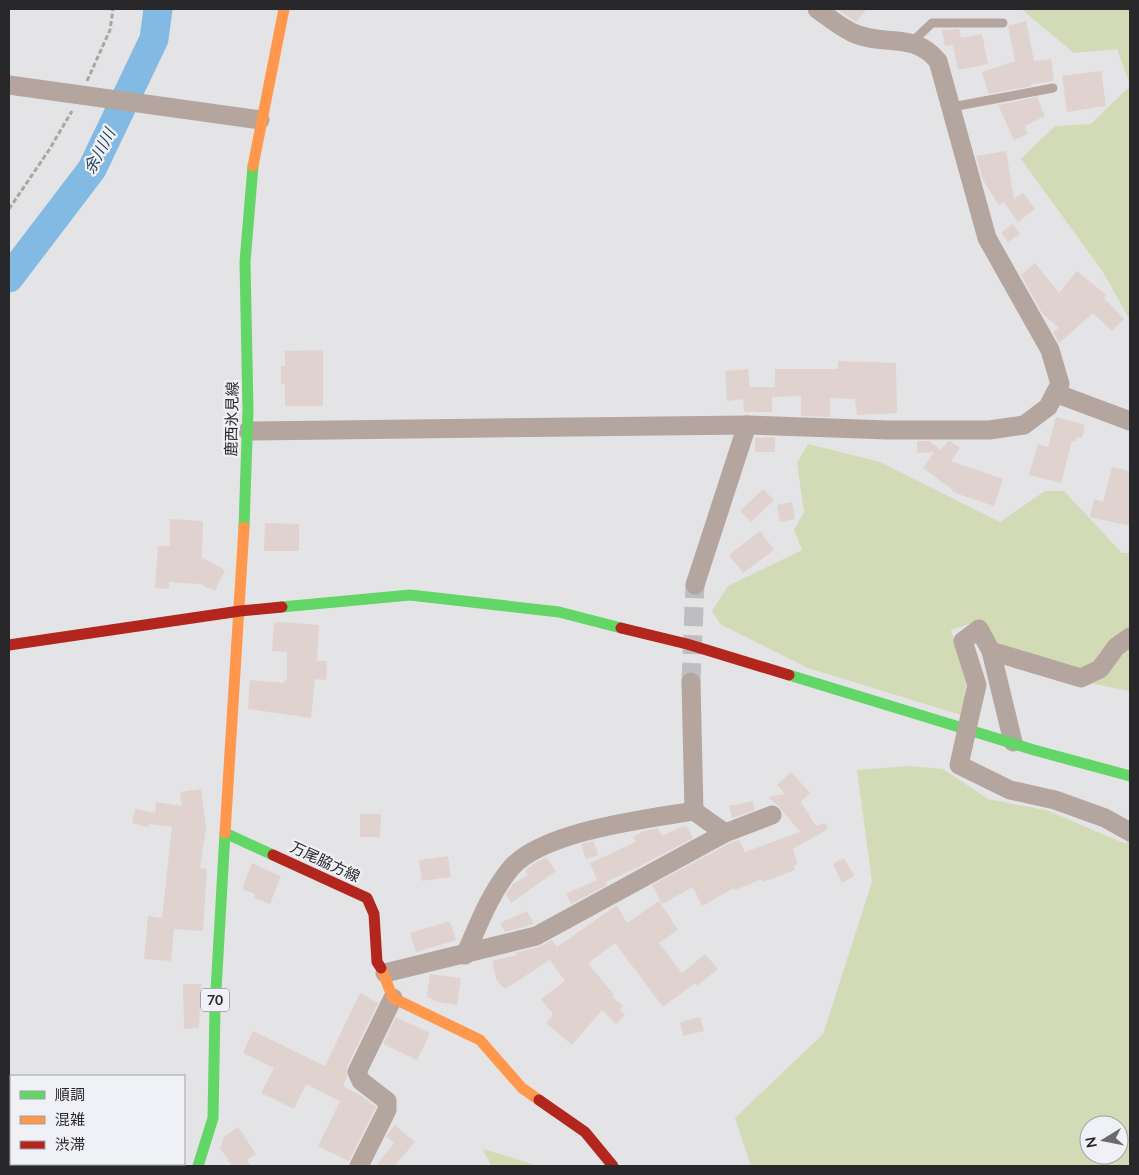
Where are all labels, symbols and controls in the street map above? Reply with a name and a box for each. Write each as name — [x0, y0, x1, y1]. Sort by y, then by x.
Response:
water label: 余川川 — [79, 123, 119, 176]
street label: 鹿西氷見線 — [221, 381, 241, 457]
street label: 万尾脇方線 — [288, 837, 363, 885]
road number: 70 — [201, 988, 229, 1012]
legend — [10, 1075, 185, 1165]
text: 順調 — [55, 1085, 85, 1103]
text: 混雑 — [55, 1110, 85, 1128]
north arrow — [1079, 1115, 1129, 1165]
text: 渋滞 — [55, 1135, 85, 1153]
text: N — [1081, 1136, 1100, 1149]

